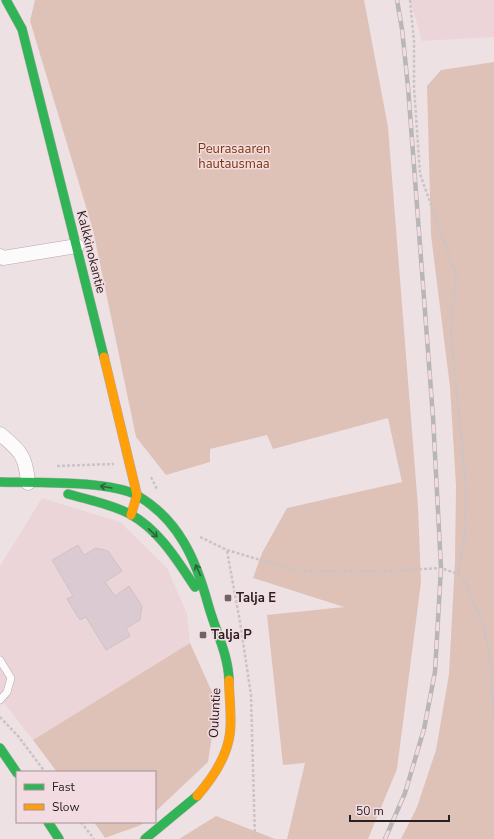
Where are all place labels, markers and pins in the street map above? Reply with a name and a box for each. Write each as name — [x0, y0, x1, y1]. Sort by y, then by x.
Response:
place label: Talja E — [236, 589, 276, 607]
marker: Talja E — [223, 593, 233, 603]
place label: Talja P — [211, 626, 252, 644]
marker: Talja P — [198, 630, 208, 640]

